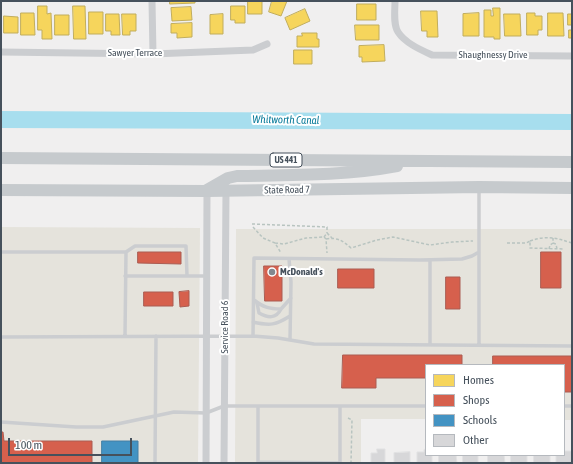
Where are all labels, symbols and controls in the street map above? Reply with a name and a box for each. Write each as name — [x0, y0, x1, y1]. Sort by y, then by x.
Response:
street label: Sawyer Terrace — [108, 47, 162, 59]
street label: Shaughnessy Drive — [458, 49, 528, 61]
water label: Whitworth Canal — [252, 113, 320, 127]
road number: US 441 — [270, 153, 302, 167]
street label: State Road 7 — [264, 184, 310, 196]
place label: McDonald's — [280, 266, 323, 278]
marker: McDonald's — [267, 267, 277, 277]
street label: Service Road 6 — [219, 301, 231, 353]
legend — [425, 364, 565, 456]
text: Homes — [463, 373, 494, 387]
text: Shops — [463, 393, 489, 407]
text: Schools — [463, 413, 497, 427]
scale bar — [10, 430, 134, 456]
text: Other — [463, 433, 488, 447]
text: 100 m — [15, 438, 42, 452]

